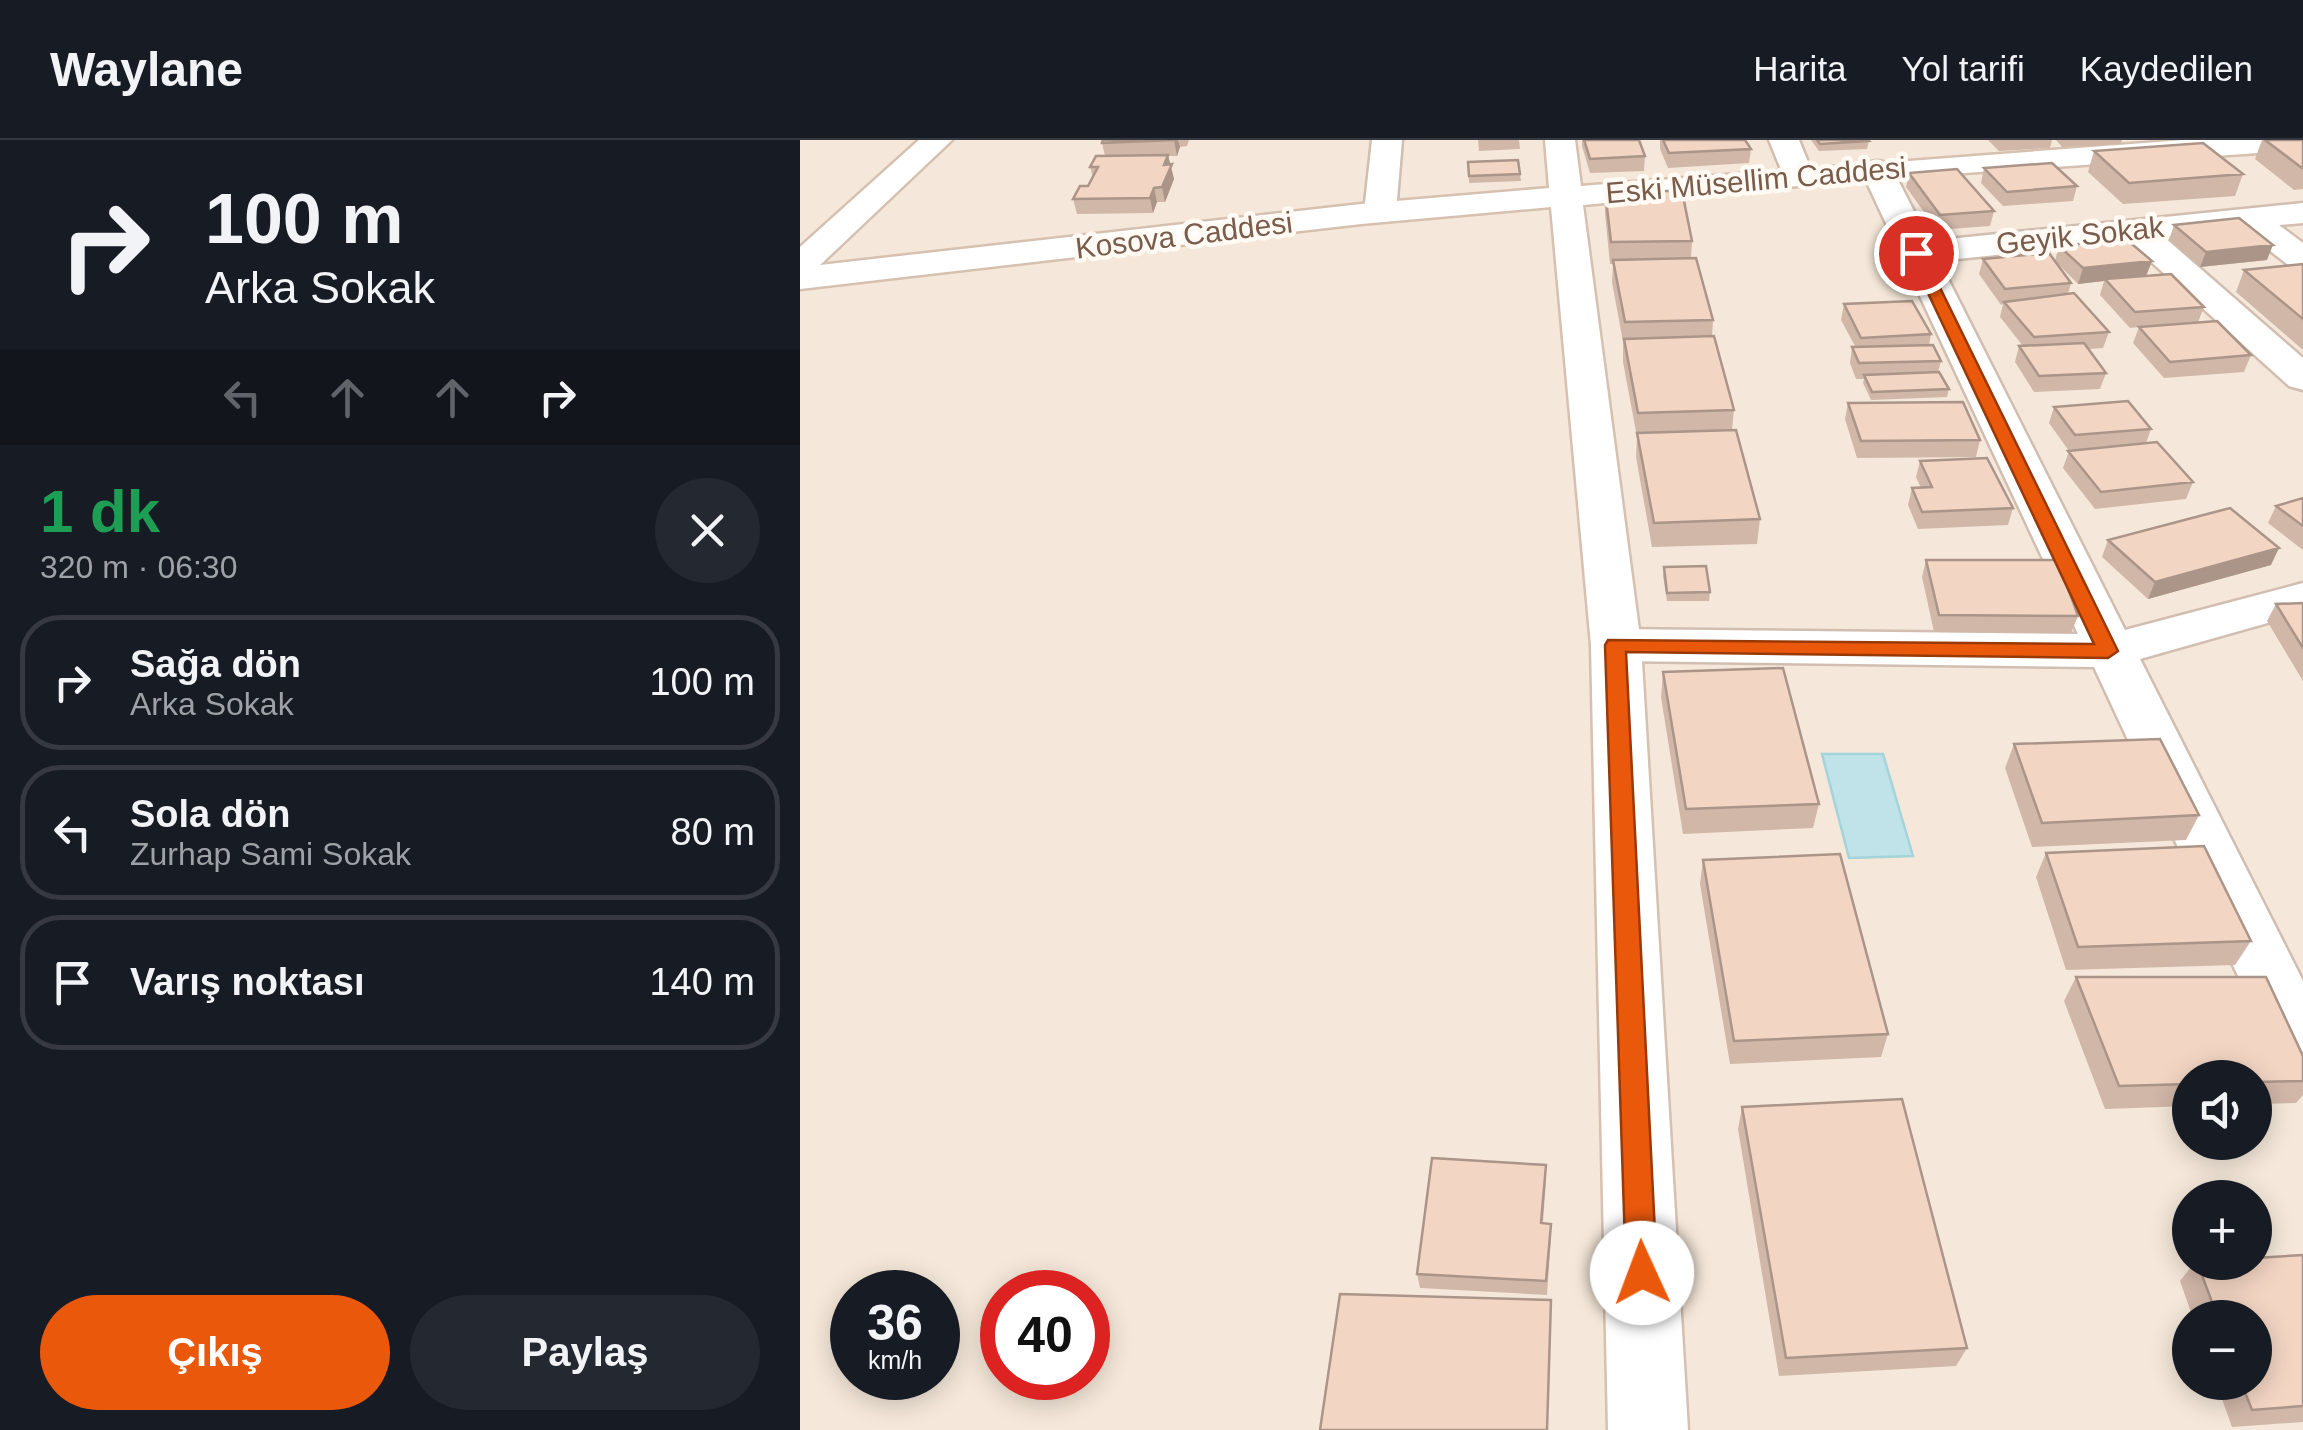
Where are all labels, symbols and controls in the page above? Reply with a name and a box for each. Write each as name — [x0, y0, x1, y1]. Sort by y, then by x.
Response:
text: Waylane — [50, 43, 243, 96]
text: Harita — [1753, 49, 1847, 88]
text: Yol tarifi — [1902, 49, 2025, 88]
text: Kaydedilen — [2080, 49, 2253, 88]
street label: Eski Müsellim Caddesi — [1604, 150, 1908, 210]
icon: right — [40, 180, 170, 310]
text: 100 m — [205, 180, 403, 258]
street label: Kosova Caddesi — [1074, 205, 1294, 265]
street label: Geyik Sokak — [1995, 210, 2166, 260]
pin — [1874, 211, 1959, 296]
icon: arrive — [1889, 226, 1944, 281]
text: Arka Sokak — [205, 262, 435, 313]
icon: left — [215, 370, 270, 425]
icon: ahead — [320, 370, 375, 425]
icon: ahead — [425, 370, 480, 425]
icon: right — [530, 370, 585, 425]
text: 1 dk — [40, 478, 160, 545]
button: close — [655, 478, 760, 583]
text: 320 m · 06:30 — [40, 549, 237, 585]
text: Sağa dön — [130, 643, 301, 685]
icon: right — [45, 655, 100, 710]
text: 100 m — [649, 661, 755, 703]
text: Arka Sokak — [130, 686, 294, 722]
text: Sola dön — [130, 793, 290, 835]
icon: left — [45, 805, 100, 860]
text: 80 m — [671, 811, 755, 853]
text: Zurhap Sami Sokak — [130, 836, 411, 872]
icon: arrive — [45, 955, 100, 1010]
text: Varış noktası — [130, 961, 364, 1003]
text: 140 m — [649, 961, 755, 1003]
map controls — [2172, 1060, 2272, 1400]
button: sound — [2172, 1060, 2272, 1160]
button: + — [2172, 1180, 2272, 1280]
position arrow — [1590, 1221, 1694, 1325]
speed limit sign: 40 — [980, 1270, 1110, 1400]
button: Çıkış — [40, 1295, 390, 1410]
button: Paylaş — [410, 1295, 760, 1410]
text: 36 — [867, 1295, 923, 1351]
button: − — [2172, 1300, 2272, 1400]
text: km/h — [868, 1346, 922, 1374]

